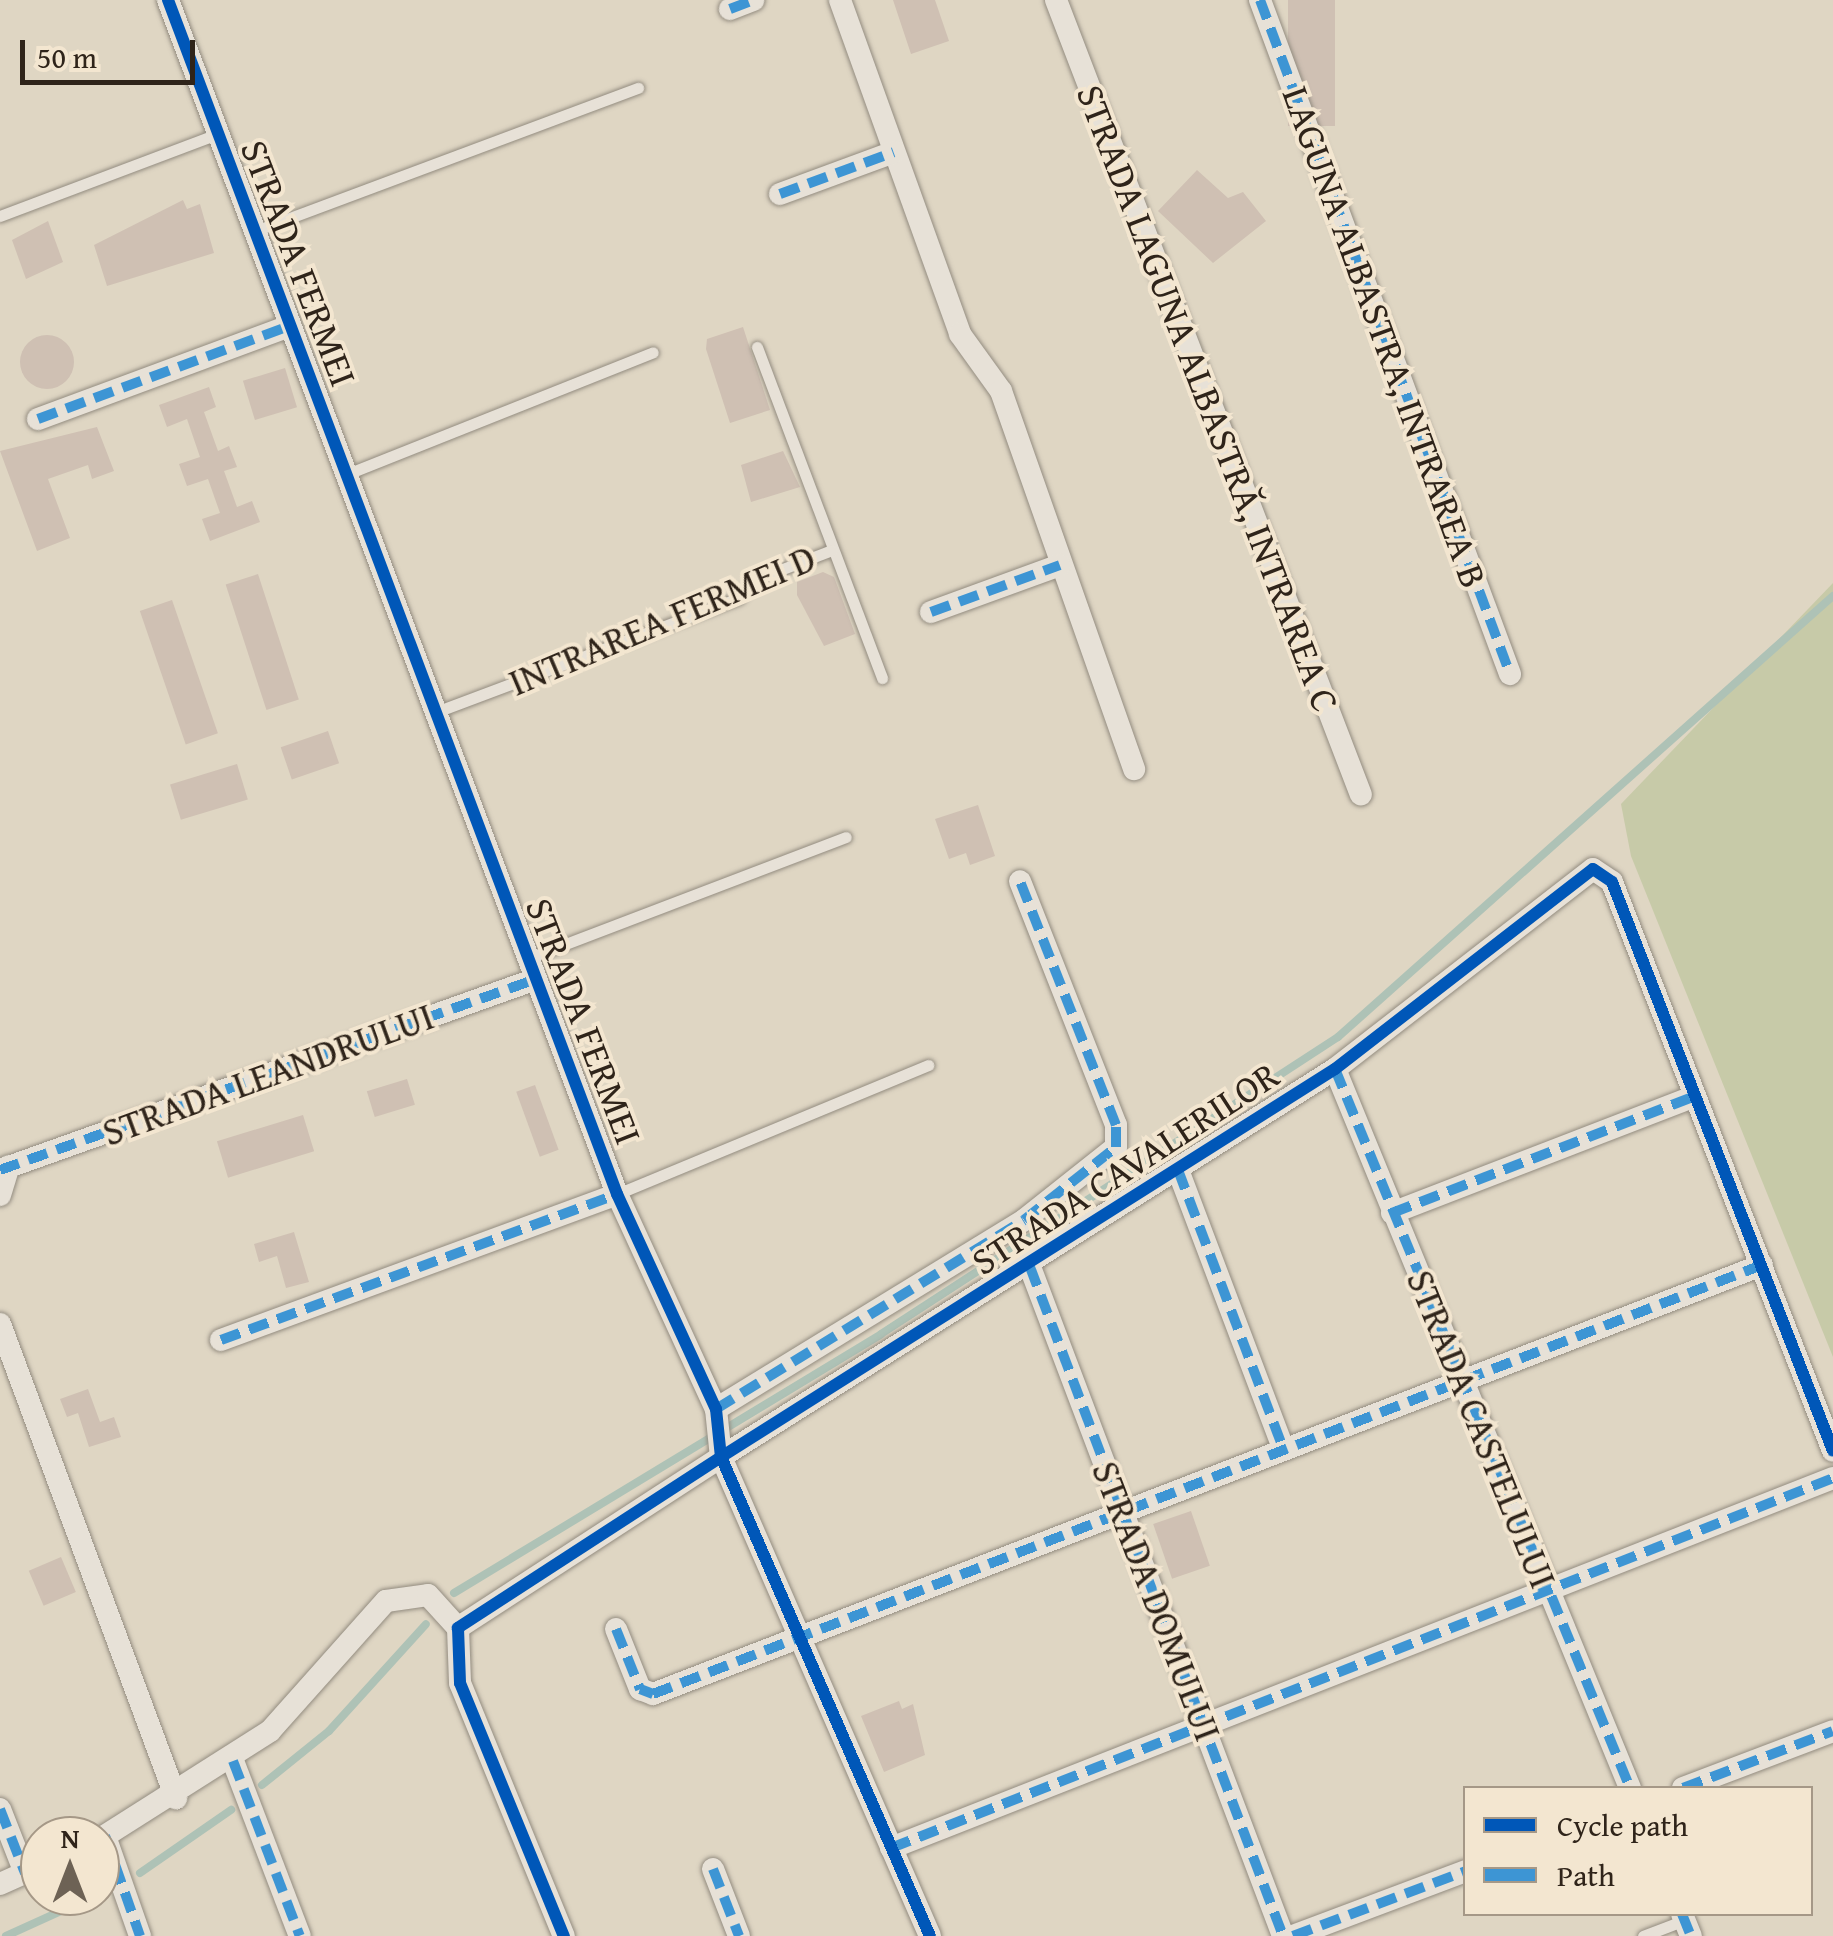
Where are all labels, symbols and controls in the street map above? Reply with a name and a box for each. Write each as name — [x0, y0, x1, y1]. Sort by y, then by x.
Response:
scale bar — [25, 20, 200, 82]
text: 50 m — [37, 35, 97, 79]
street label: STRADA LAGUNA ALBASTRĂ, INTRAREA C — [1067, 78, 1349, 718]
street label: LAGUNA ALBASTRA, INTRAREA B — [1273, 80, 1497, 594]
street label: STRADA FERMEI — [231, 134, 367, 392]
street label: INTRAREA FERMEI D — [502, 535, 822, 705]
street label: STRADA FERMEI — [516, 892, 652, 1150]
street label: STRADA LEANDRULUI — [96, 993, 440, 1155]
street label: STRADA CAVALERILOR — [963, 1052, 1287, 1284]
street label: STRADA CASTELULUI — [1397, 1263, 1567, 1595]
street label: STRADA DOMULUI — [1083, 1455, 1231, 1747]
legend — [1463, 1786, 1813, 1916]
text: Cycle path — [1557, 1803, 1688, 1847]
north arrow — [20, 1816, 120, 1916]
text: N — [61, 1817, 79, 1858]
text: Path — [1557, 1853, 1615, 1897]

